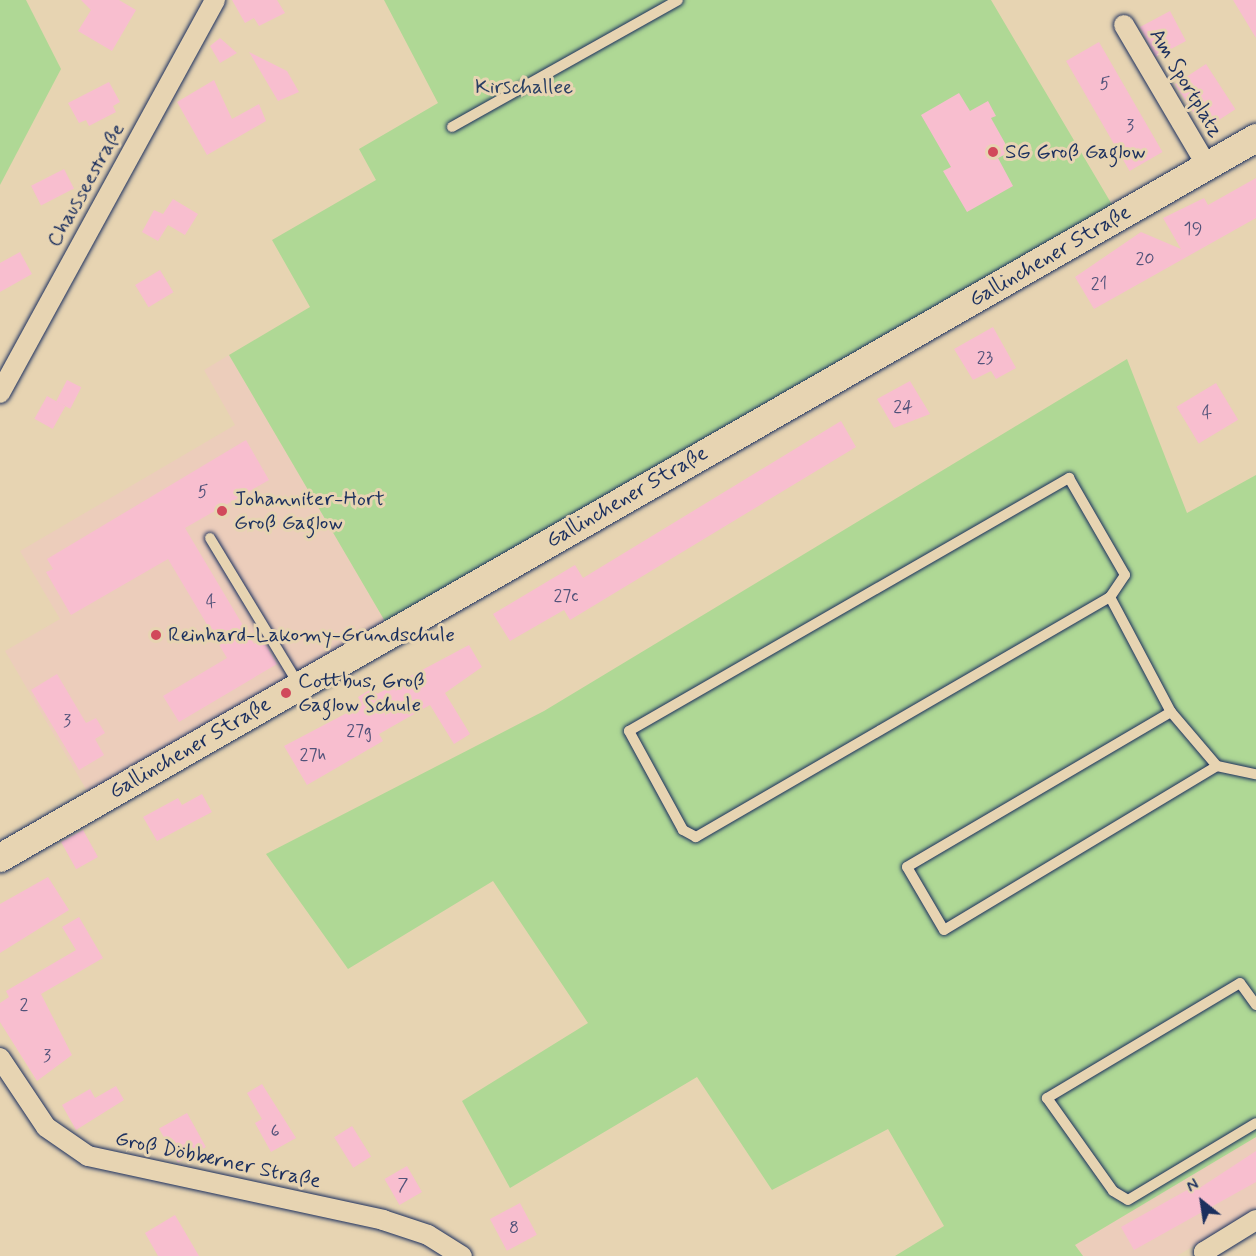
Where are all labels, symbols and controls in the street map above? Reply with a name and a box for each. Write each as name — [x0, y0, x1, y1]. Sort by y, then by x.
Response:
street label: Am Sportplatz — [1140, 19, 1232, 147]
house number: 5 — [1100, 73, 1110, 95]
park label: Kirschallee — [475, 74, 573, 100]
house number: 3 — [1126, 115, 1134, 137]
street label: Chausseestraße — [42, 119, 130, 251]
place label: SG Groß Gaglow — [1005, 139, 1145, 165]
marker: SG Groß Gaglow — [986, 145, 1000, 159]
street label: Gallinchener Straße — [966, 200, 1134, 312]
house number: 19 — [1184, 218, 1202, 240]
house number: 20 — [1135, 248, 1155, 270]
house number: 21 — [1091, 273, 1107, 295]
house number: 23 — [977, 347, 993, 369]
house number: 24 — [893, 396, 913, 418]
house number: 4 — [1202, 402, 1212, 424]
street label: Gallinchener Straße — [543, 441, 711, 553]
house number: 5 — [198, 481, 208, 503]
place label: Johanniter-Hort Groß Gaglow — [234, 486, 385, 536]
marker: Johanniter-Hort Groß Gaglow — [215, 504, 229, 518]
house number: 27c — [553, 585, 579, 607]
house number: 4 — [206, 591, 216, 613]
place label: Reinhard-Lakomy-Grundschule — [168, 622, 455, 648]
marker: Reinhard-Lakomy-Grundschule — [149, 628, 163, 642]
place label: Cottbus, Groß Gaglow Schule — [298, 668, 424, 718]
marker: Cottbus, Groß Gaglow Schule — [279, 686, 293, 700]
street label: Gallinchener Straße — [106, 692, 274, 804]
house number: 3 — [63, 710, 71, 732]
house number: 27g — [346, 720, 372, 742]
house number: 27h — [300, 744, 326, 766]
house number: 2 — [20, 994, 28, 1016]
house number: 3 — [43, 1045, 51, 1067]
house number: 6 — [270, 1120, 280, 1142]
street label: Groß Döbberner Straße — [113, 1126, 323, 1194]
north arrow — [1172, 1172, 1232, 1232]
house number: 7 — [398, 1174, 408, 1196]
text: N — [1183, 1174, 1203, 1198]
house number: 8 — [509, 1217, 519, 1239]

